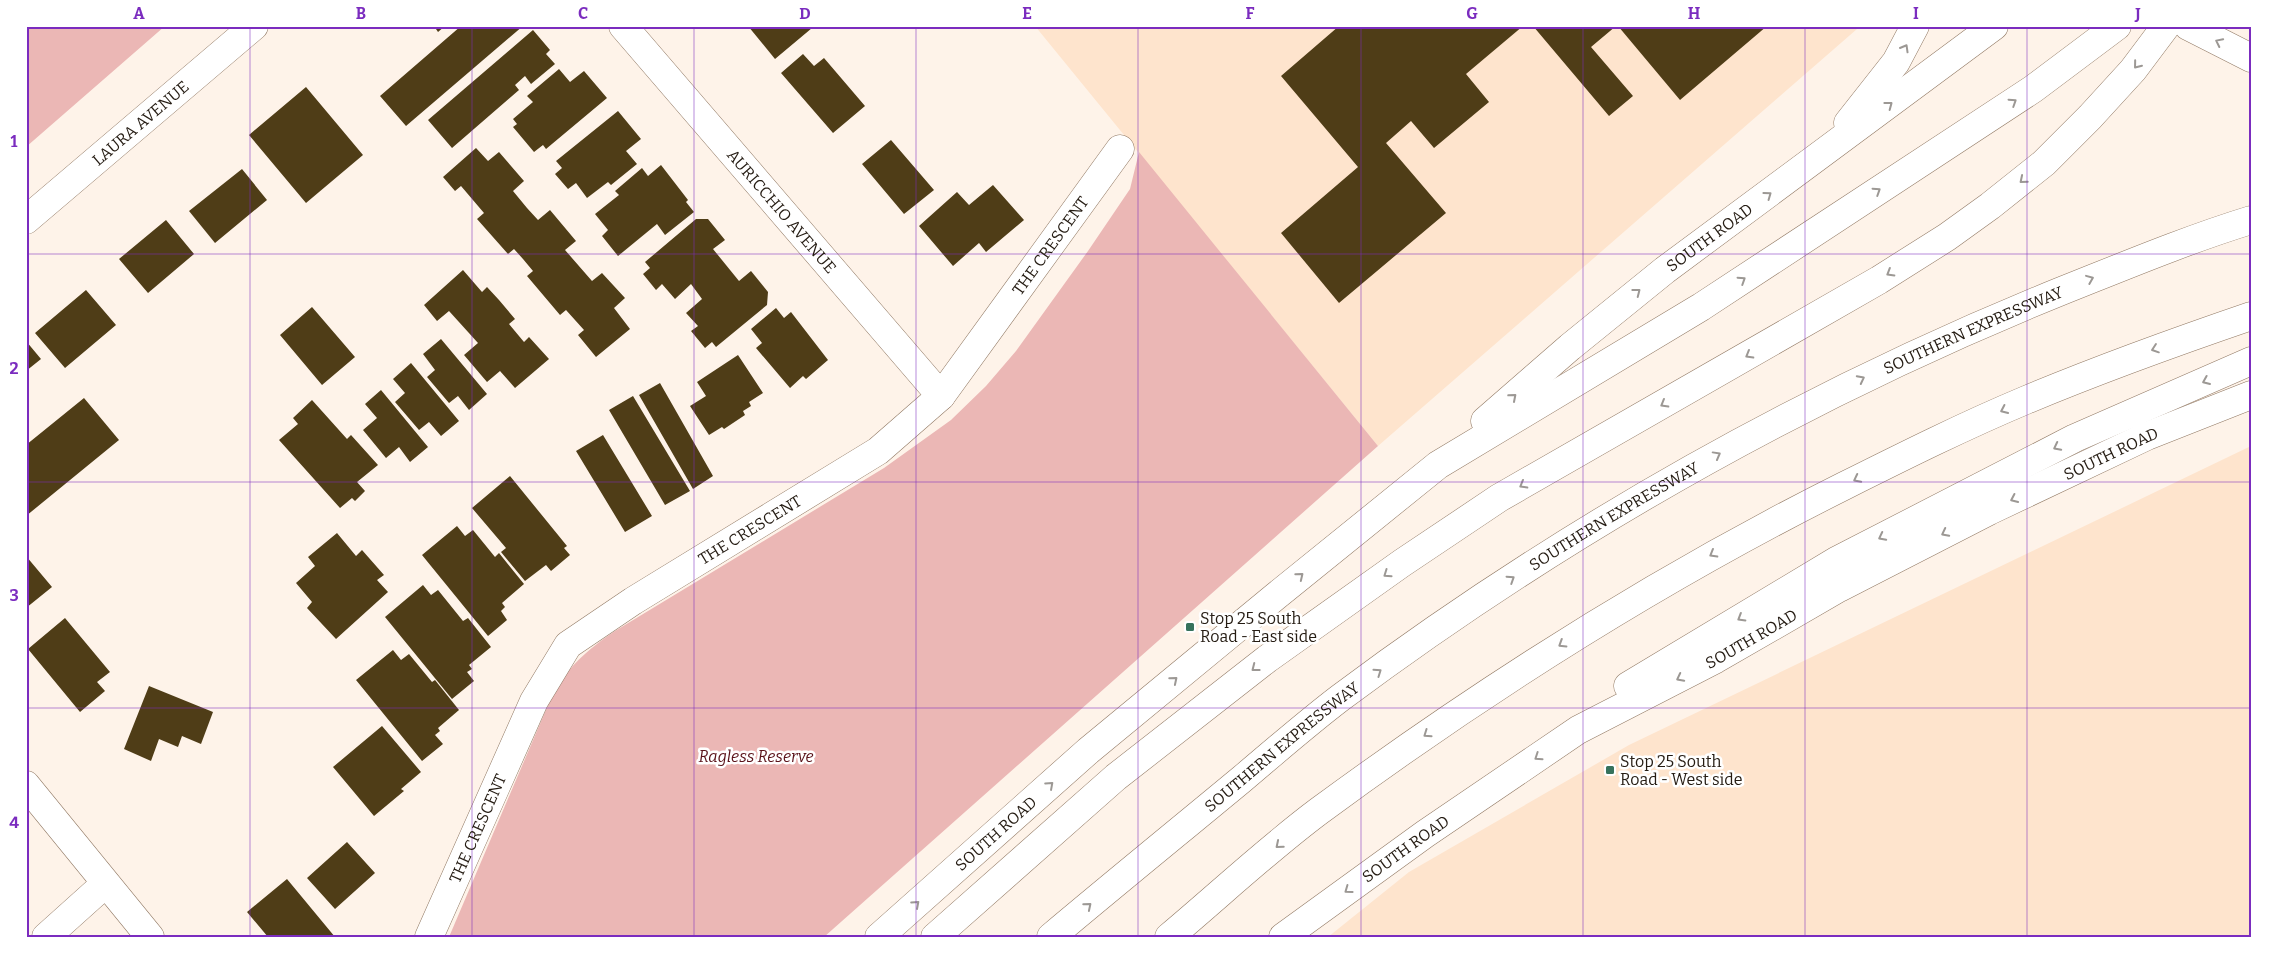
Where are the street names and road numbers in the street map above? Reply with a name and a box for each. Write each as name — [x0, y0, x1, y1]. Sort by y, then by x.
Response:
street label: LAURA AVENUE — [88, 77, 193, 170]
street label: AURICCHIO AVENUE — [723, 146, 840, 277]
street label: THE CRESCENT — [1008, 193, 1093, 299]
street label: SOUTH ROAD — [1663, 199, 1756, 276]
street label: SOUTHERN EXPRESSWAY — [1880, 282, 2067, 378]
street label: SOUTH ROAD — [2061, 424, 2161, 484]
street label: SOUTHERN EXPRESSWAY — [1526, 458, 1703, 575]
street label: THE CRESCENT — [695, 491, 805, 569]
street label: SOUTH ROAD — [1702, 605, 1800, 673]
street label: SOUTHERN EXPRESSWAY — [1201, 678, 1364, 816]
street label: THE CRESCENT — [445, 771, 510, 886]
street label: SOUTH ROAD — [951, 792, 1040, 875]
street label: SOUTH ROAD — [1358, 811, 1453, 887]

